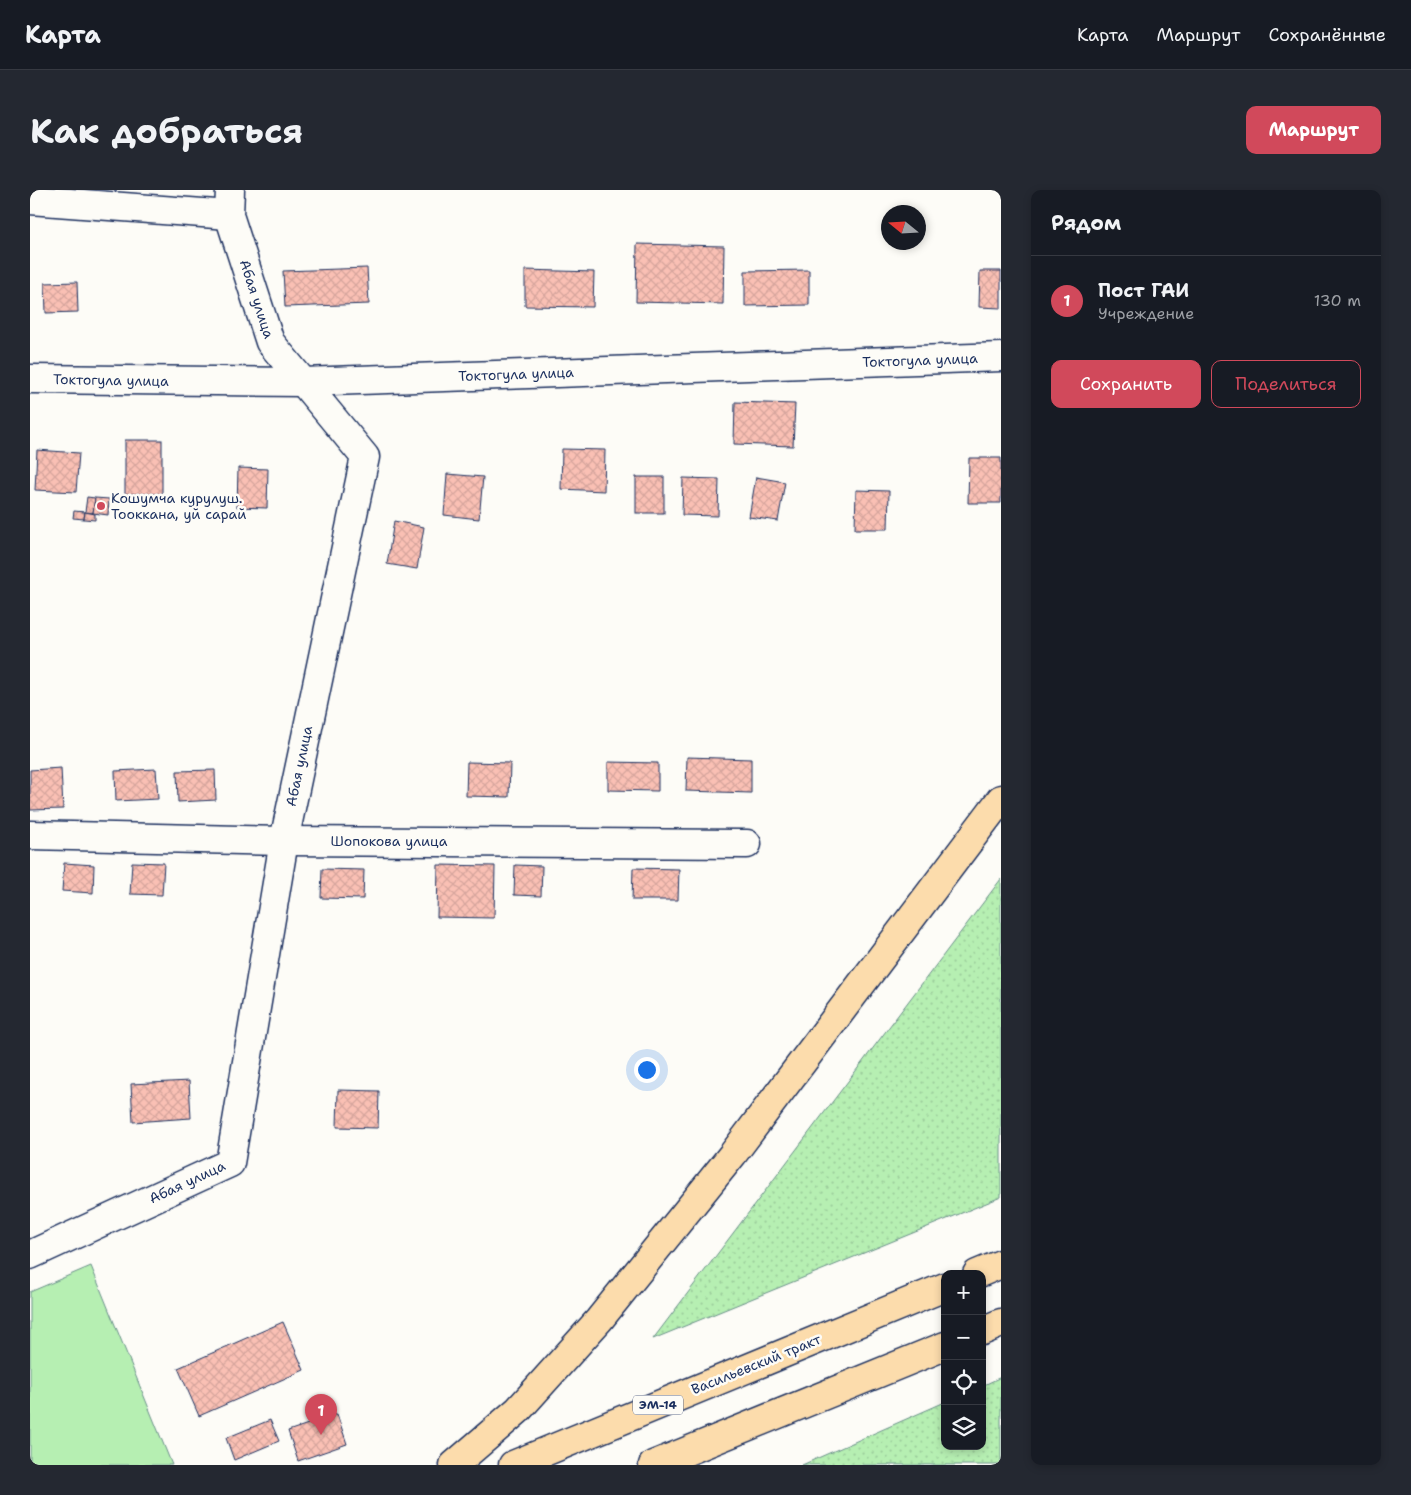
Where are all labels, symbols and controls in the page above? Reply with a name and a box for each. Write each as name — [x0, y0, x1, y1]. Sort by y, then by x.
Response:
text: Карта — [25, 19, 101, 51]
text: Карта — [1077, 23, 1128, 47]
text: Маршрут — [1156, 23, 1240, 47]
text: Сохранённые — [1268, 23, 1386, 47]
button: Маршрут — [1246, 106, 1381, 154]
text: Как добраться — [30, 107, 303, 154]
north arrow — [881, 205, 926, 250]
text: Рядом — [1051, 209, 1121, 237]
street label: Абая улица — [236, 257, 278, 341]
text: Пост ГАИ — [1098, 278, 1189, 303]
text: 1 — [1063, 290, 1071, 311]
text: 130 m — [1314, 290, 1361, 311]
text: Учреждение — [1098, 303, 1194, 324]
street label: Токтогула улица — [862, 349, 978, 371]
button: Сохранить — [1051, 360, 1201, 408]
button: Поделиться — [1211, 360, 1361, 408]
street label: Токтогула улица — [458, 363, 574, 385]
street label: Токтогула улица — [53, 370, 169, 390]
place label: Кошумча курулуш. Тооккана, уй сарай — [111, 489, 246, 523]
marker: Кошумча курулуш. Тооккана, уй сарай — [95, 500, 107, 512]
street label: Абая улица — [282, 724, 316, 808]
street label: Шопокова улица — [331, 832, 448, 850]
your location — [634, 1057, 660, 1083]
street label: Абая улица — [146, 1156, 228, 1207]
map controls — [941, 1270, 986, 1450]
button: + — [941, 1270, 986, 1315]
button: − — [941, 1315, 986, 1360]
street label: Васильевский тракт — [689, 1329, 824, 1398]
button: locate — [941, 1360, 986, 1405]
pin: 1 — [305, 1394, 337, 1435]
road number: ЭМ-14 — [633, 1396, 683, 1414]
button: layers — [941, 1405, 986, 1450]

